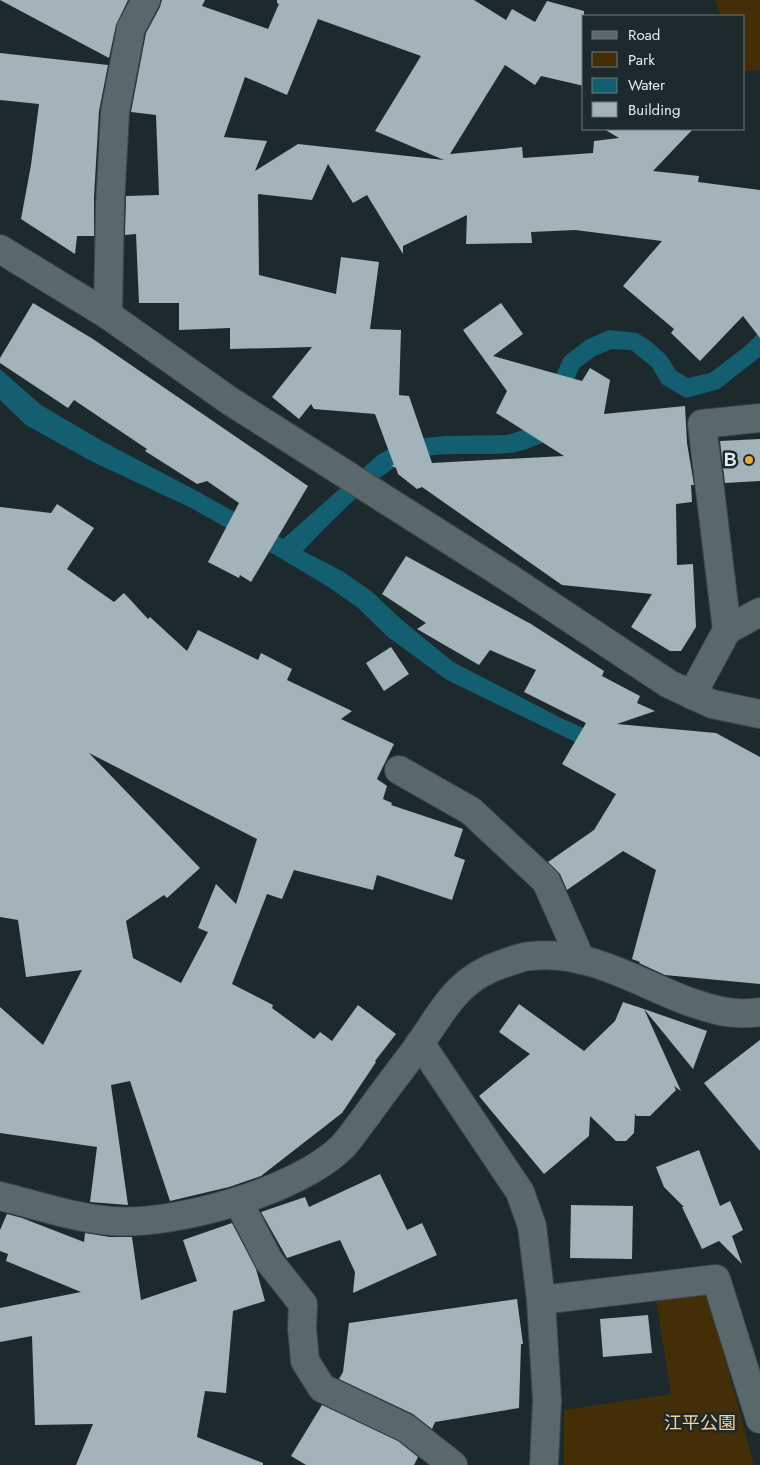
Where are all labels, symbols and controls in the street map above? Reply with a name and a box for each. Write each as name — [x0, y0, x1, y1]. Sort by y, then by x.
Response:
legend — [582, 15, 745, 130]
text: Road — [628, 24, 660, 46]
text: Park — [628, 49, 655, 71]
text: Water — [628, 74, 666, 96]
text: Building — [628, 99, 680, 121]
place label: Ｂ — [721, 447, 739, 473]
marker: Ｂ — [743, 454, 755, 466]
park label: 江平公園 — [664, 1410, 736, 1436]

